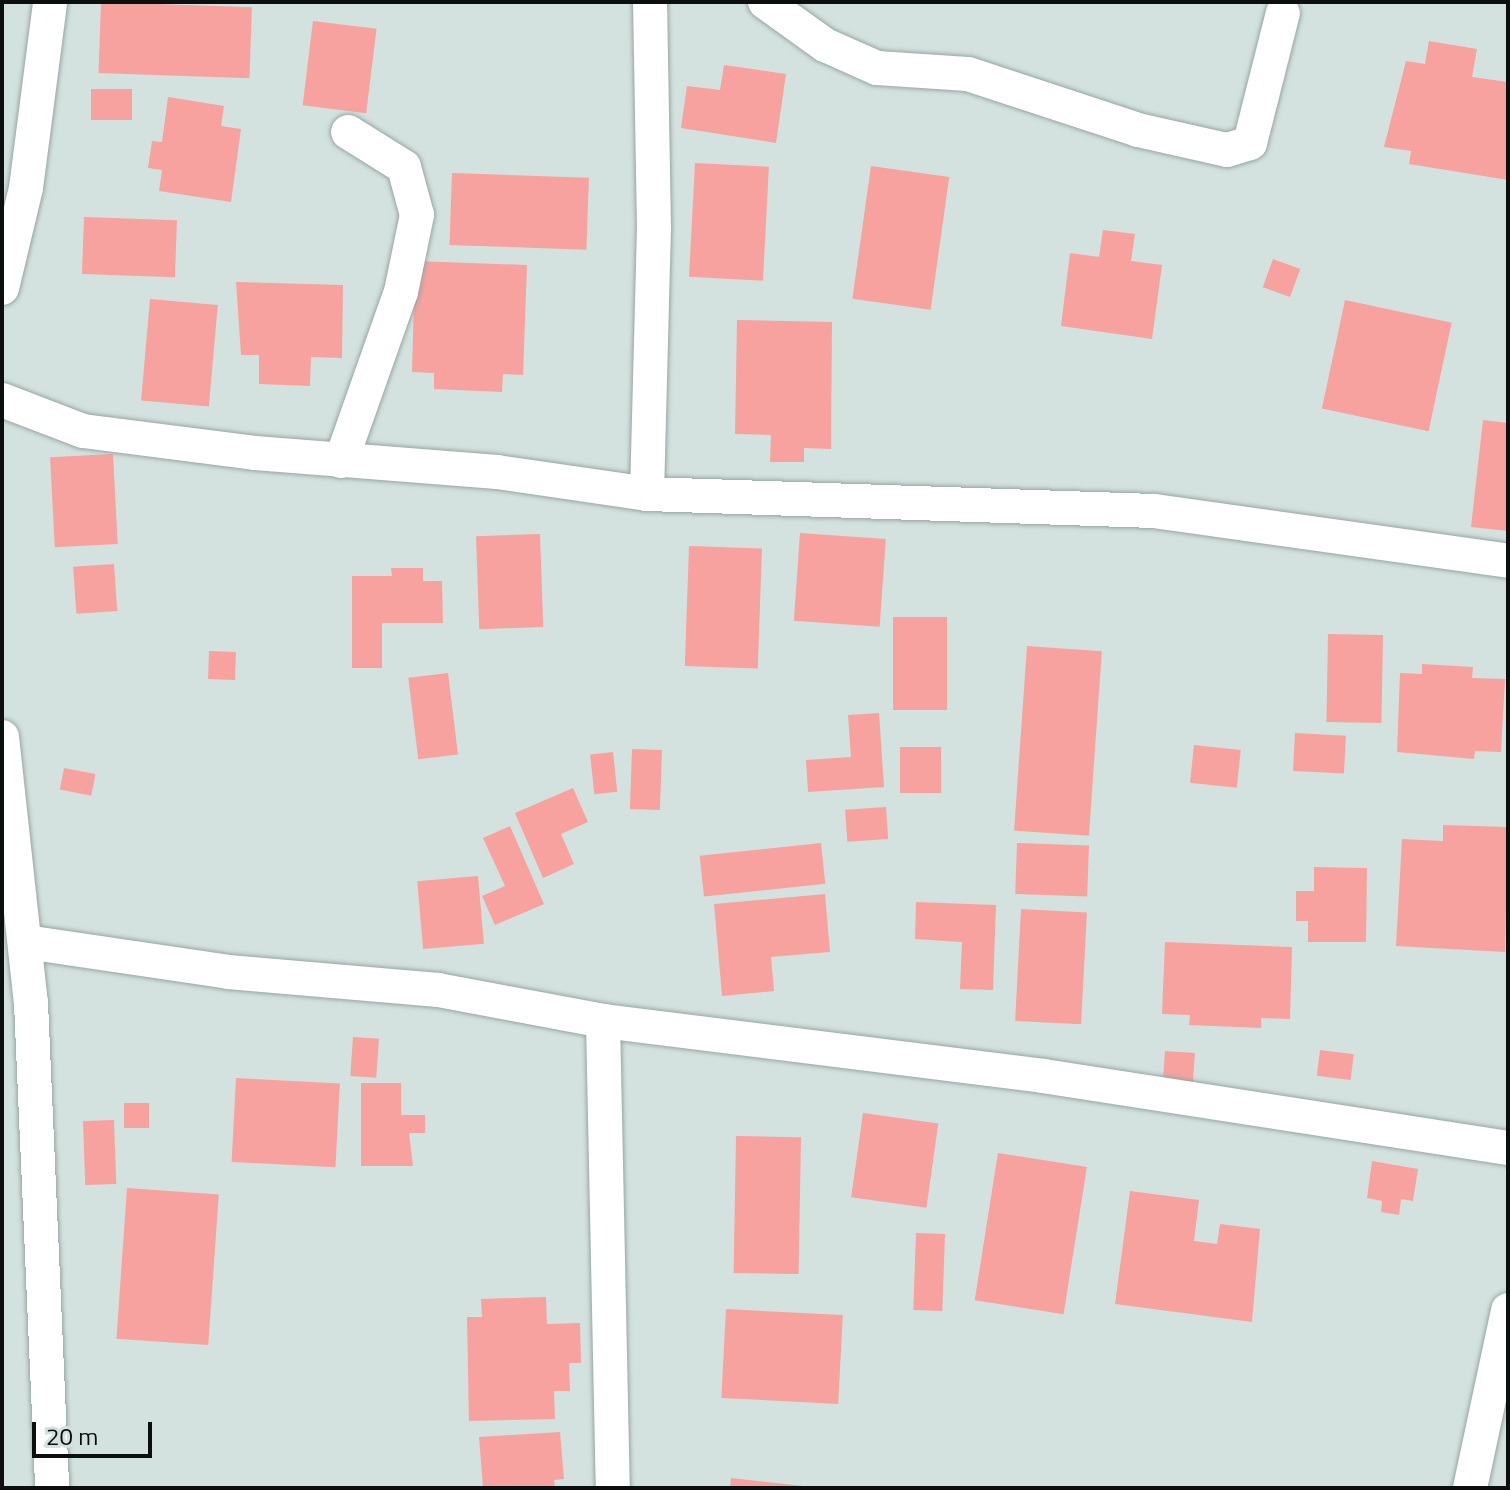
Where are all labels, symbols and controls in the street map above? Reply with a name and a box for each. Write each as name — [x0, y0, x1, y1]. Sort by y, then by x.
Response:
scale bar — [36, 1406, 156, 1456]
text: 20 m — [46, 1418, 98, 1454]

